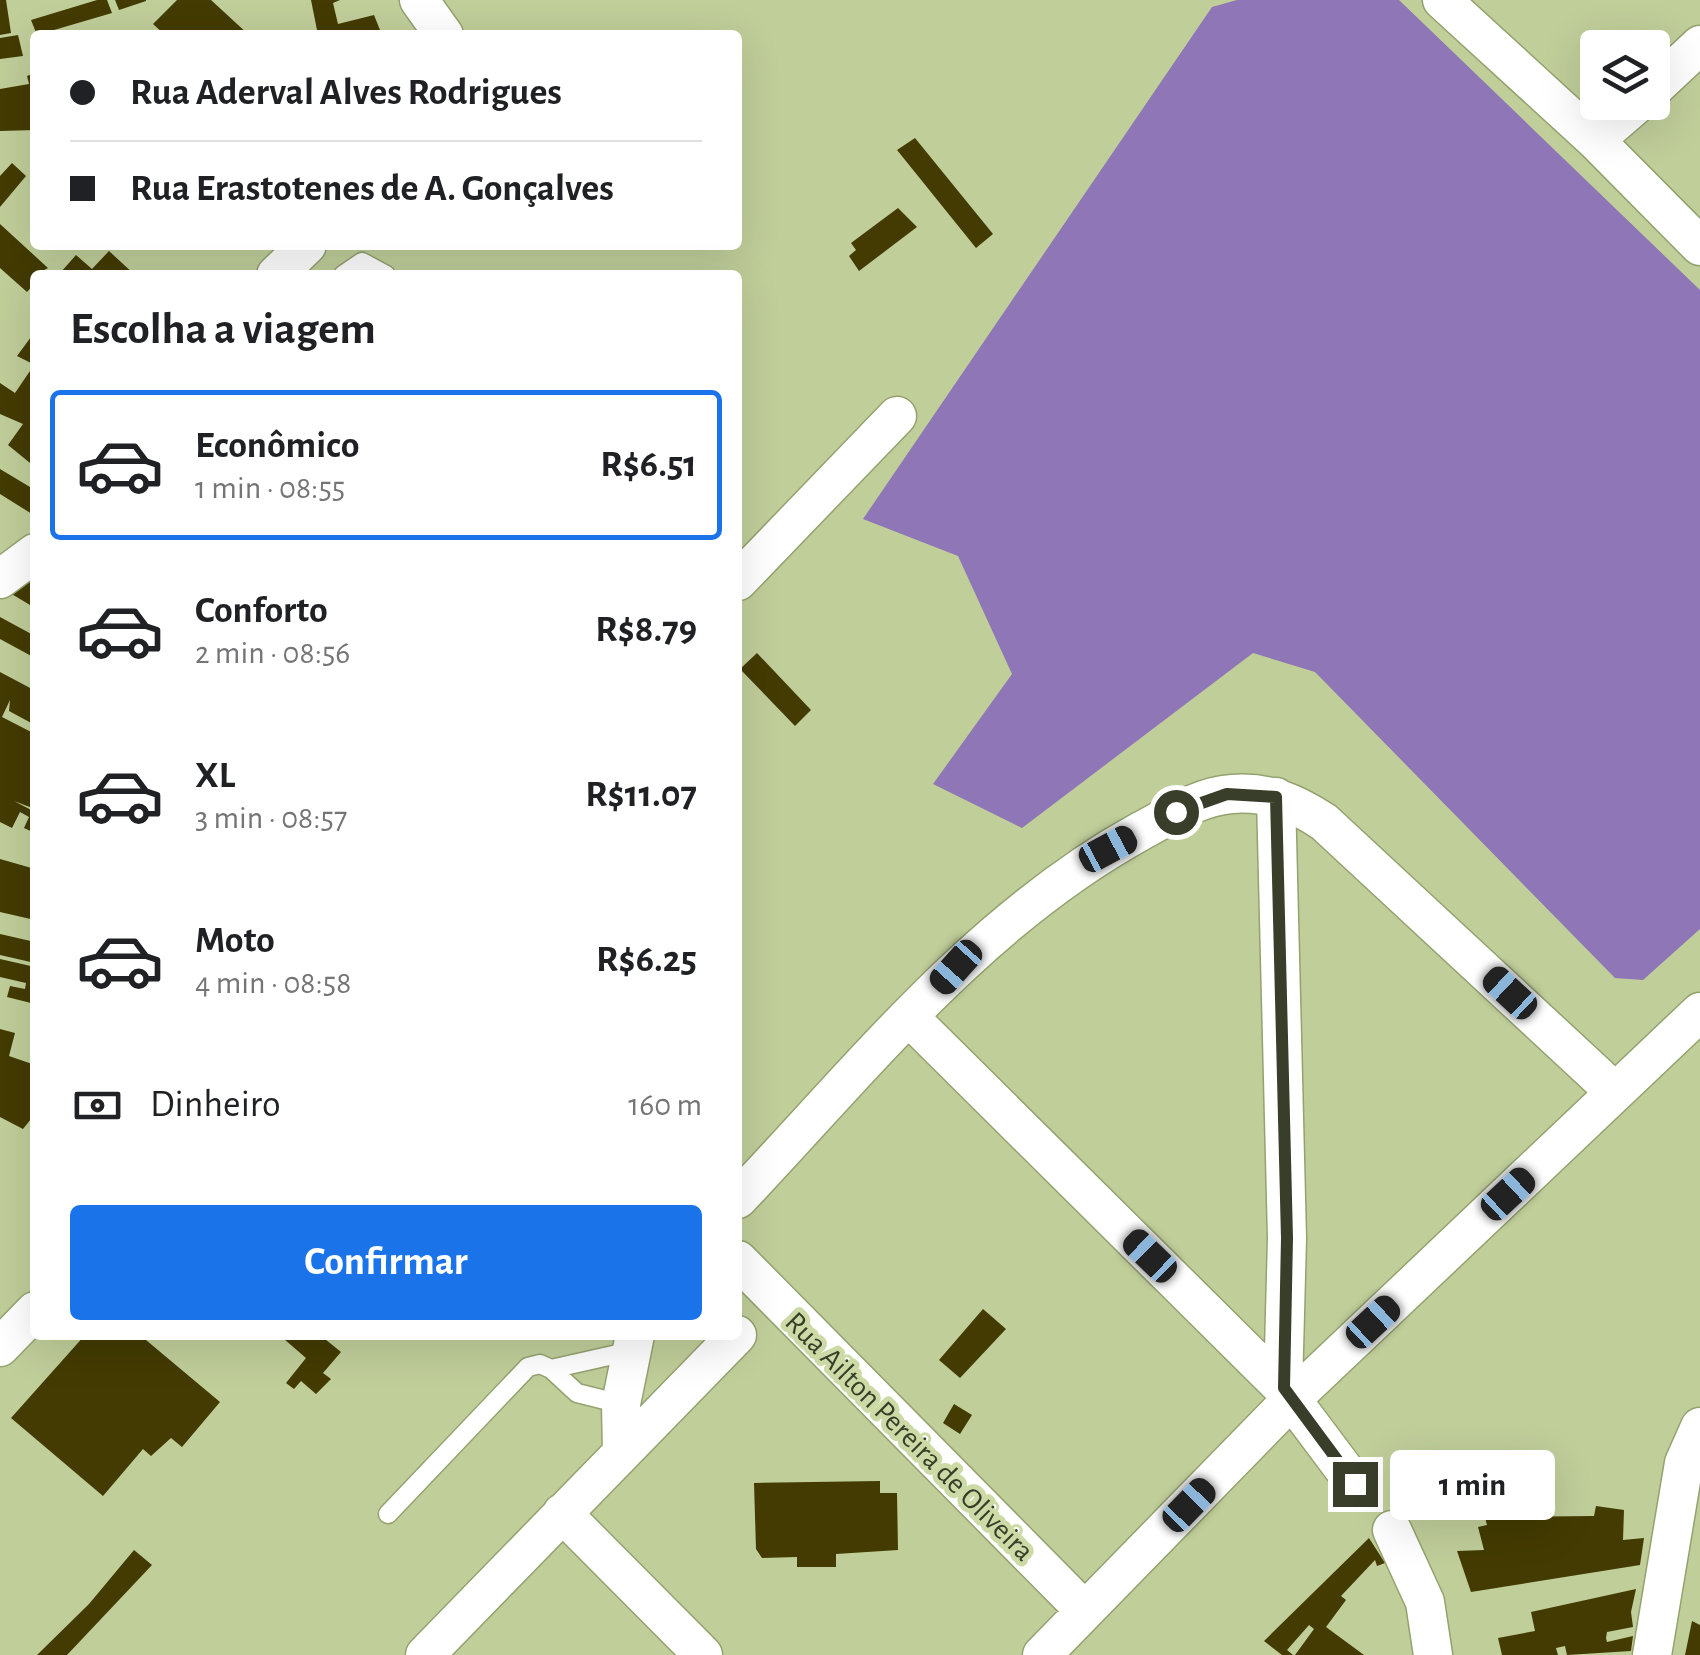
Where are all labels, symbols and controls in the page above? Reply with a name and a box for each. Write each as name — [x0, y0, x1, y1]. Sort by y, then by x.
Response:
map controls — [1580, 30, 1670, 120]
button: layers — [1580, 30, 1670, 120]
text: Rua Aderval Alves Rodrigues — [130, 74, 562, 112]
text: Rua Erastotenes de A. Gonçalves — [130, 170, 614, 208]
text: Escolha a viagem — [70, 307, 376, 352]
icon: car — [75, 420, 165, 510]
text: Econômico — [195, 427, 359, 465]
text: R$6.51 — [600, 446, 697, 484]
text: 1 min · 08:55 — [195, 472, 345, 504]
icon: car — [75, 585, 165, 675]
text: Conforto — [195, 592, 328, 630]
text: R$8.79 — [595, 611, 697, 649]
text: 2 min · 08:56 — [195, 637, 350, 669]
icon: car — [75, 750, 165, 840]
text: XL — [195, 757, 235, 795]
text: R$11.07 — [585, 776, 697, 814]
route start — [1154, 790, 1199, 835]
text: 3 min · 08:57 — [195, 802, 347, 834]
car — [1074, 822, 1142, 876]
icon: car — [75, 915, 165, 1005]
text: Moto — [195, 922, 275, 960]
car — [925, 935, 987, 999]
text: R$6.25 — [596, 941, 697, 979]
car — [1478, 962, 1542, 1024]
text: 4 min · 08:58 — [195, 967, 351, 999]
icon: cash — [70, 1078, 125, 1133]
text: Dinheiro — [150, 1086, 281, 1124]
text: 160 m — [628, 1089, 702, 1121]
car — [1476, 1163, 1540, 1225]
button: Confirmar — [70, 1205, 702, 1320]
car — [1118, 1224, 1182, 1288]
car — [1341, 1291, 1405, 1353]
street label: Rua Ailton Pereira de Oliveira — [779, 1307, 1039, 1567]
callout: 1 min — [1390, 1449, 1555, 1519]
route end — [1333, 1462, 1378, 1507]
text: 1 min — [1439, 1469, 1506, 1501]
car — [1157, 1473, 1221, 1537]

